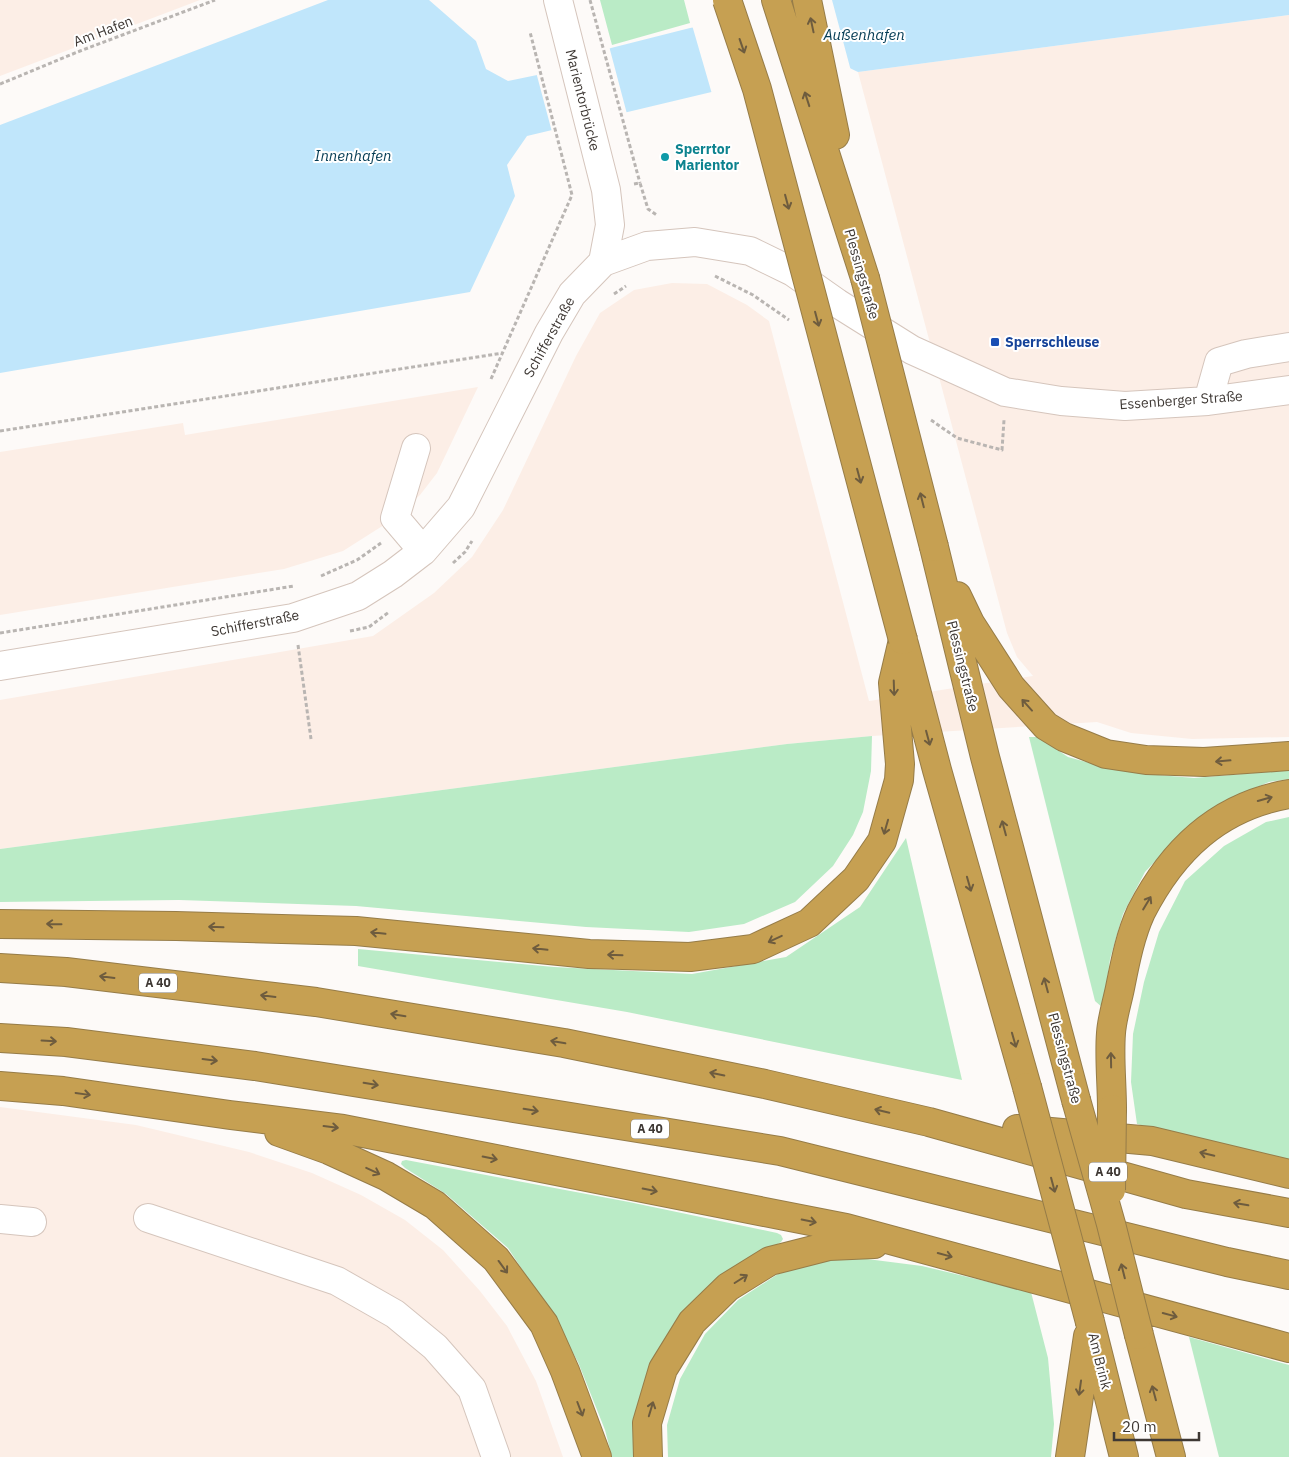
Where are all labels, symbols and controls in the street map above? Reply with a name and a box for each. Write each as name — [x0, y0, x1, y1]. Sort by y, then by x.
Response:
street label: Am Hafen — [71, 11, 135, 51]
one-way arrow — [807, 17, 817, 33]
water label: Außenhafen — [822, 25, 905, 44]
one-way arrow — [738, 38, 748, 54]
street label: Marientorbrücke — [562, 47, 604, 153]
one-way arrow — [802, 91, 812, 107]
place label: Sperrtor Marientor — [675, 140, 740, 174]
water label: Innenhafen — [315, 146, 391, 165]
marker: Sperrtor Marientor — [659, 151, 671, 163]
one-way arrow — [782, 194, 792, 210]
street label: Plessingstraße — [841, 227, 884, 322]
street label: Schifferstraße — [519, 293, 579, 380]
one-way arrow — [813, 310, 823, 326]
place label: Sperrschleuse — [1005, 333, 1100, 351]
marker: Sperrschleuse — [989, 336, 1001, 348]
street label: Essenberger Straße — [1119, 387, 1244, 413]
one-way arrow — [855, 467, 864, 483]
one-way arrow — [917, 492, 926, 508]
street label: Schifferstraße — [209, 606, 301, 640]
street label: Plessingstraße — [943, 619, 983, 714]
one-way arrow — [889, 680, 899, 696]
one-way arrow — [1021, 699, 1033, 712]
one-way arrow — [924, 730, 934, 746]
one-way arrow — [1215, 756, 1231, 765]
one-way arrow — [1256, 794, 1272, 803]
one-way arrow — [880, 818, 890, 834]
one-way arrow — [999, 820, 1008, 836]
one-way arrow — [965, 876, 974, 892]
one-way arrow — [1142, 897, 1152, 911]
one-way arrow — [46, 919, 62, 929]
one-way arrow — [208, 922, 224, 932]
one-way arrow — [371, 929, 387, 938]
one-way arrow — [768, 934, 783, 944]
one-way arrow — [532, 944, 548, 954]
one-way arrow — [607, 950, 623, 959]
one-way arrow — [99, 971, 115, 981]
road number: A 40 — [139, 974, 177, 992]
one-way arrow — [1041, 977, 1050, 993]
one-way arrow — [260, 991, 276, 1001]
one-way arrow — [390, 1010, 406, 1020]
street label: Plessingstraße — [1044, 1011, 1086, 1106]
one-way arrow — [1009, 1032, 1019, 1048]
one-way arrow — [40, 1036, 56, 1045]
one-way arrow — [550, 1036, 566, 1046]
one-way arrow — [1106, 1052, 1116, 1068]
one-way arrow — [202, 1055, 218, 1065]
one-way arrow — [710, 1069, 726, 1078]
one-way arrow — [362, 1079, 378, 1089]
one-way arrow — [75, 1089, 91, 1099]
one-way arrow — [523, 1105, 539, 1115]
one-way arrow — [874, 1106, 890, 1115]
road number: A 40 — [631, 1120, 669, 1138]
one-way arrow — [322, 1122, 338, 1132]
one-way arrow — [1200, 1149, 1216, 1158]
one-way arrow — [482, 1154, 498, 1163]
road number: A 40 — [1089, 1162, 1127, 1182]
one-way arrow — [365, 1166, 380, 1176]
one-way arrow — [1049, 1176, 1058, 1192]
one-way arrow — [641, 1185, 657, 1195]
one-way arrow — [1233, 1198, 1249, 1208]
one-way arrow — [801, 1217, 817, 1226]
one-way arrow — [937, 1251, 953, 1260]
one-way arrow — [497, 1260, 508, 1273]
one-way arrow — [1117, 1263, 1127, 1279]
one-way arrow — [734, 1274, 748, 1284]
one-way arrow — [1161, 1311, 1177, 1321]
street label: Am Brink — [1084, 1331, 1116, 1392]
one-way arrow — [1075, 1379, 1085, 1395]
one-way arrow — [1149, 1385, 1158, 1401]
one-way arrow — [576, 1401, 585, 1416]
one-way arrow — [647, 1401, 657, 1417]
scale bar — [1114, 1410, 1199, 1442]
text: 20 m — [1122, 1417, 1157, 1436]

